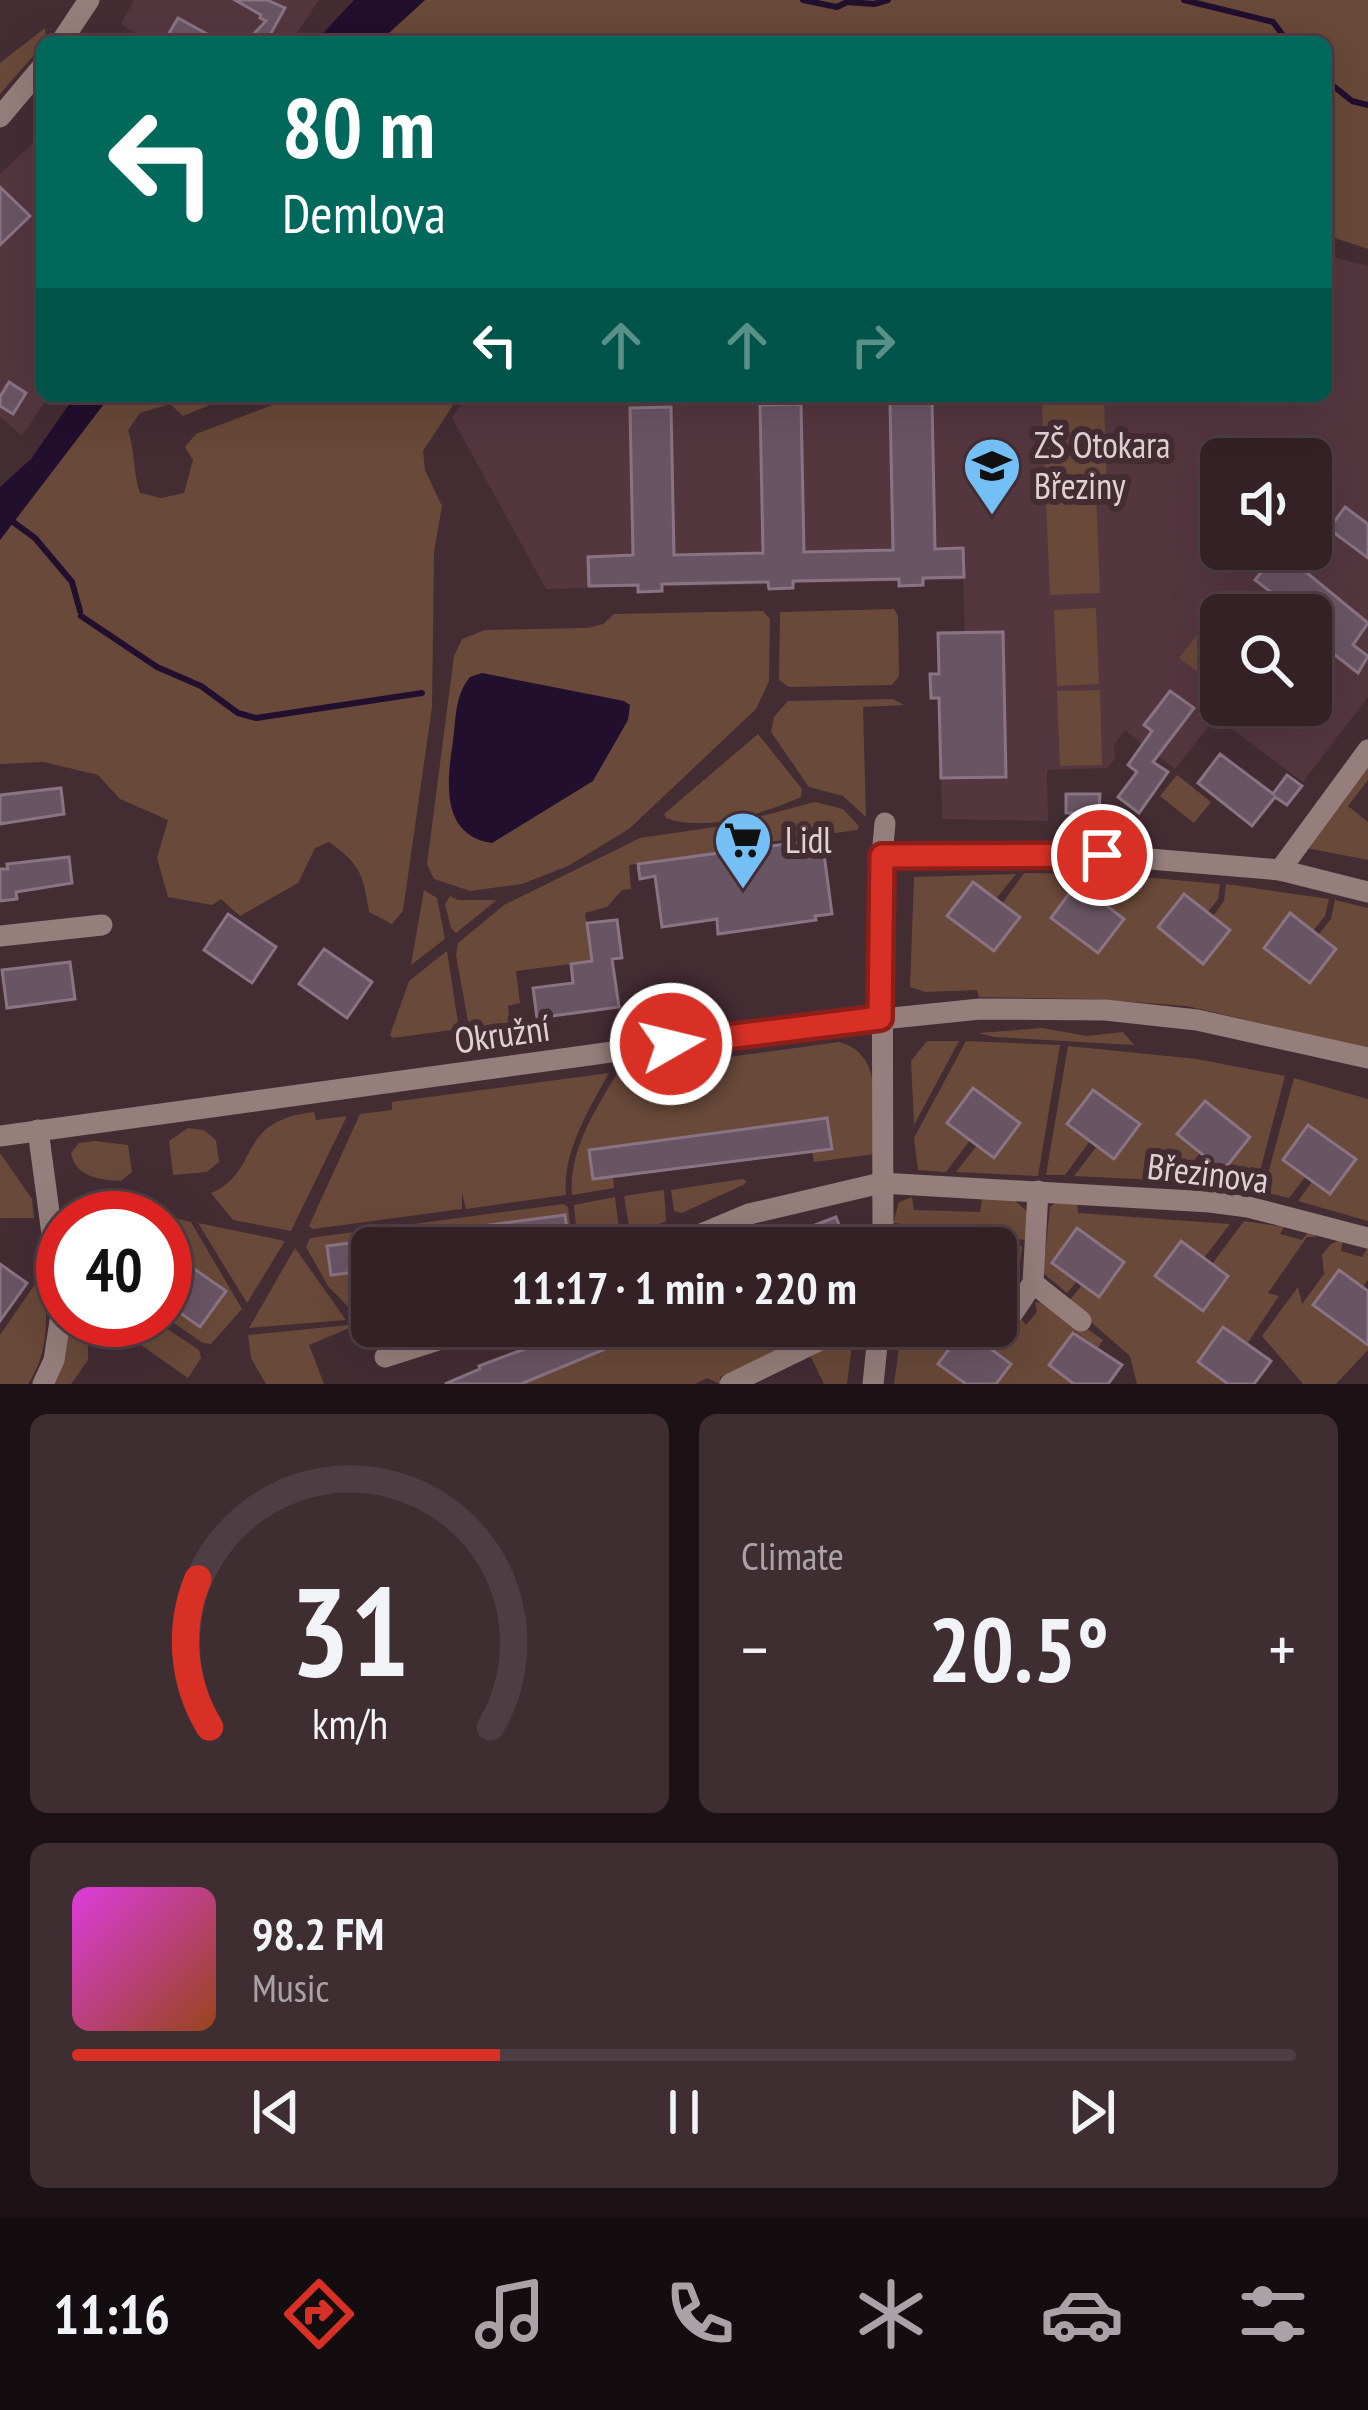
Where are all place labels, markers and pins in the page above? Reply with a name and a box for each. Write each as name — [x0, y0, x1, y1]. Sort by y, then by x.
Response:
place label: ZŠ Otokara Březiny — [1034, 421, 1170, 509]
school or university icon: ZŠ Otokara Březiny — [961, 435, 1023, 517]
pin — [1051, 804, 1153, 906]
supermarket icon: Lidl — [712, 809, 774, 891]
place label: Lidl — [785, 816, 832, 863]

